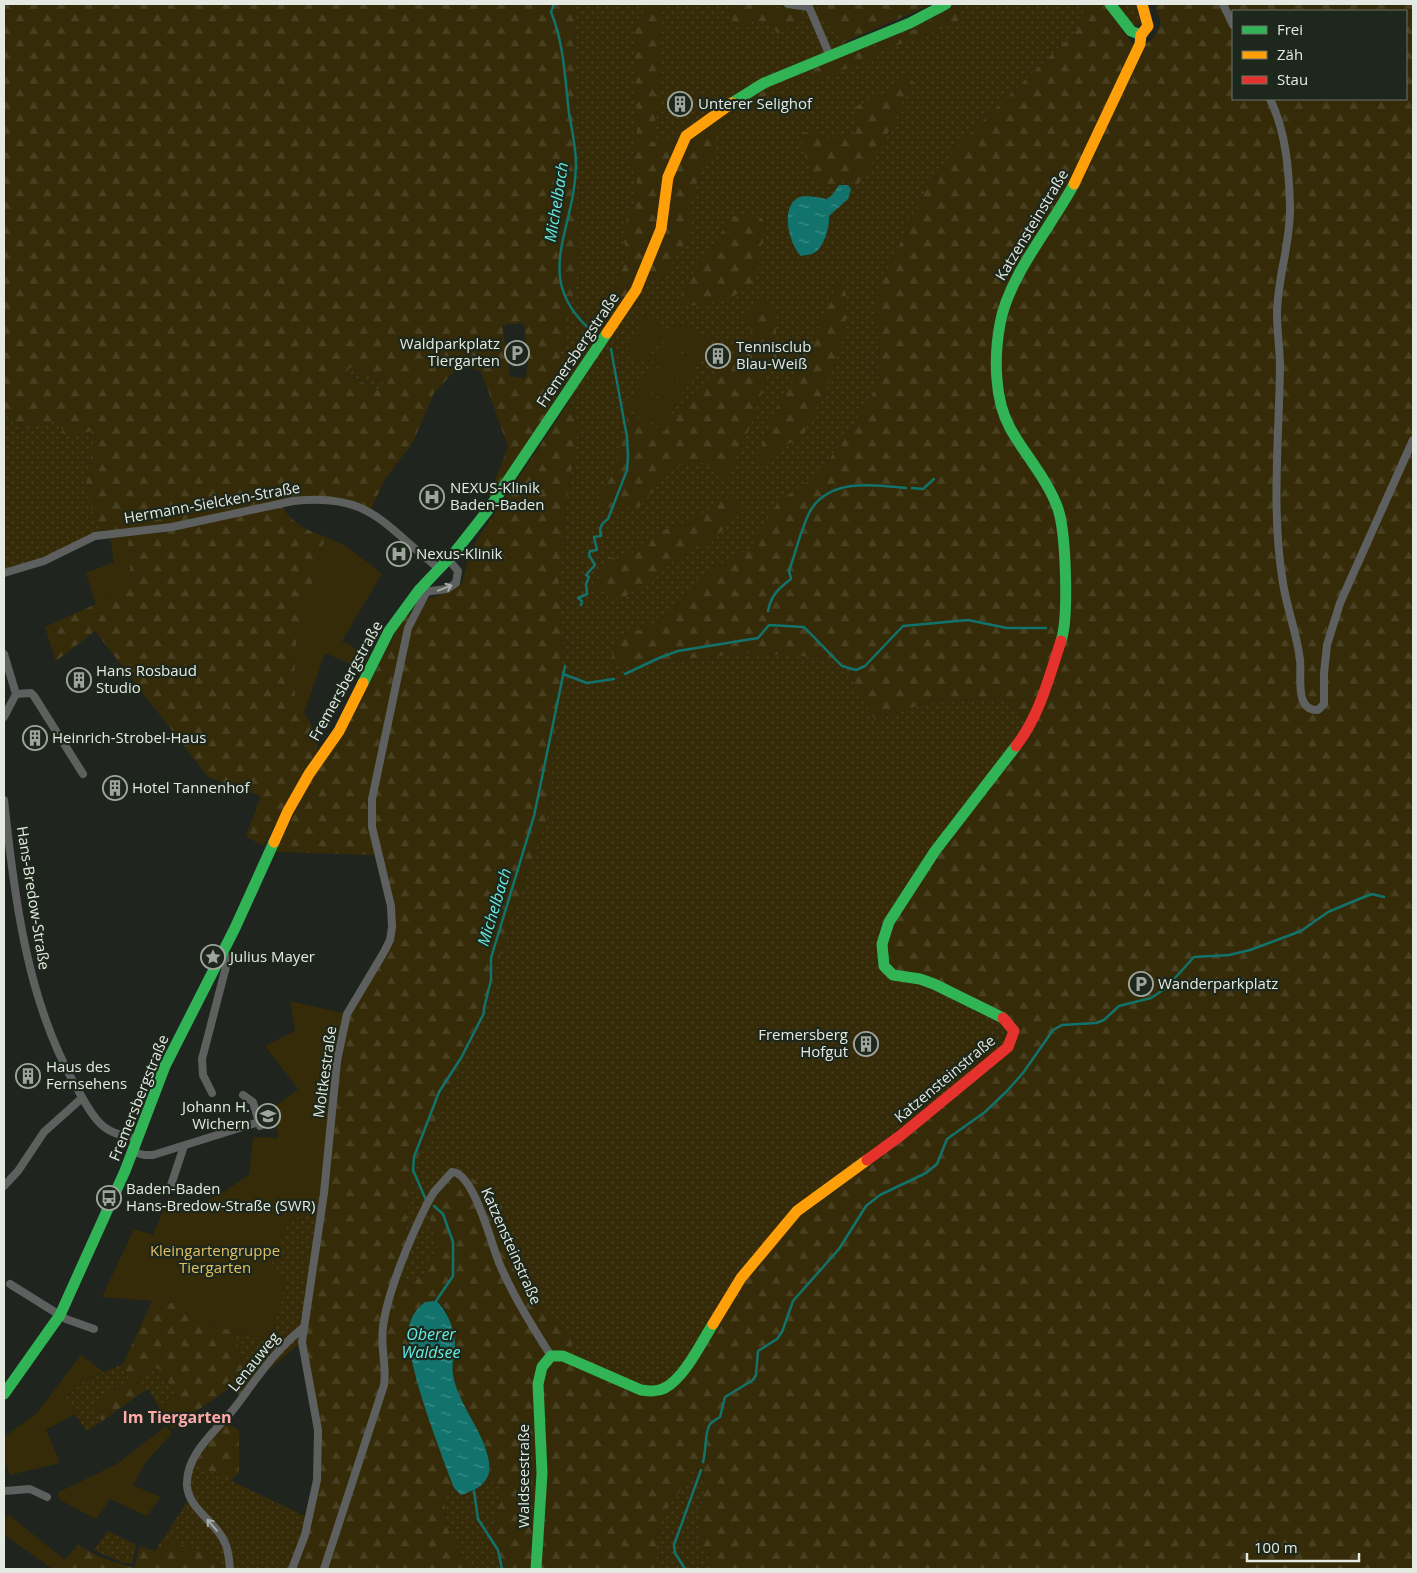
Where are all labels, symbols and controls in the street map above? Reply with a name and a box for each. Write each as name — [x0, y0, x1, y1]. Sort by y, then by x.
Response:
legend — [1232, 10, 1407, 100]
text: Frei — [1277, 19, 1303, 39]
text: Zäh — [1277, 44, 1303, 64]
text: Stau — [1277, 69, 1308, 89]
building icon: Unterer Selighof — [667, 91, 693, 117]
place label: Unterer Selighof — [698, 93, 813, 113]
water label: Michelbach — [539, 160, 573, 244]
street label: Katzensteinstraße — [990, 165, 1072, 284]
street label: Fremersbergstraße — [531, 288, 623, 411]
place label: Waldparkplatz Tiergarten — [400, 333, 500, 370]
place label: Tennisclub Blau-Weiß — [736, 336, 811, 373]
parking icon: Waldparkplatz Tiergarten — [504, 340, 530, 366]
building icon: Tennisclub Blau-Weiß — [705, 343, 731, 369]
street label: Hermann-Sielcken-Straße — [122, 477, 302, 527]
place label: NEXUS-Klinik Baden-Baden — [450, 477, 544, 514]
hospital icon: NEXUS-Klinik Baden-Baden — [419, 484, 445, 510]
hospital icon: Nexus-Klinik — [386, 541, 412, 567]
place label: Nexus-Klinik — [416, 543, 502, 563]
one-way arrow — [437, 583, 452, 592]
street label: Fremersbergstraße — [304, 617, 386, 744]
place label: Hans Rosbaud Studio — [96, 660, 197, 697]
building icon: Hans Rosbaud Studio — [66, 667, 92, 693]
building icon: Heinrich-Strobel-Haus — [22, 725, 48, 751]
place label: Heinrich-Strobel-Haus — [52, 727, 206, 747]
building icon: Hotel Tannenhof — [102, 775, 128, 801]
place label: Hotel Tannenhof — [132, 777, 250, 797]
street label: Hans-Bredow-Straße — [13, 825, 55, 971]
water label: Michelbach — [472, 865, 516, 949]
place icon: Julius Mayer — [200, 944, 226, 970]
place label: Julius Mayer — [228, 946, 315, 966]
parking icon: Wanderparkplatz — [1128, 971, 1154, 997]
place label: Wanderparkplatz — [1158, 973, 1278, 993]
place label: Fremersberg Hofgut — [758, 1024, 848, 1061]
street label: Moltkestraße — [308, 1025, 340, 1119]
street label: Katzensteinstraße — [890, 1030, 999, 1126]
building icon: Fremersberg Hofgut — [853, 1031, 879, 1057]
street label: Fremersbergstraße — [104, 1032, 173, 1164]
place label: Haus des Fernsehens — [46, 1056, 127, 1093]
building icon: Haus des Fernsehens — [15, 1063, 41, 1089]
place label: Johann H. Wichern — [180, 1096, 250, 1133]
school or university icon: Johann H. Wichern — [255, 1103, 281, 1129]
place label: Baden-Baden Hans-Bredow-Straße (SWR) — [126, 1178, 315, 1215]
street label: Katzensteinstraße — [477, 1184, 547, 1307]
bus stop icon: Baden-Baden Hans-Bredow-Straße (SWR) — [96, 1185, 122, 1211]
park label: Kleingartengruppe Tiergarten — [150, 1240, 280, 1277]
water label: Oberer Waldsee — [402, 1323, 460, 1363]
street label: Lenauweg — [223, 1327, 283, 1395]
district label: Im Tiergarten — [123, 1406, 231, 1428]
street label: Waldseestraße — [513, 1424, 533, 1528]
one-way arrow — [207, 1519, 218, 1532]
scale bar — [1247, 1530, 1360, 1562]
text: 100 m — [1254, 1537, 1298, 1557]

